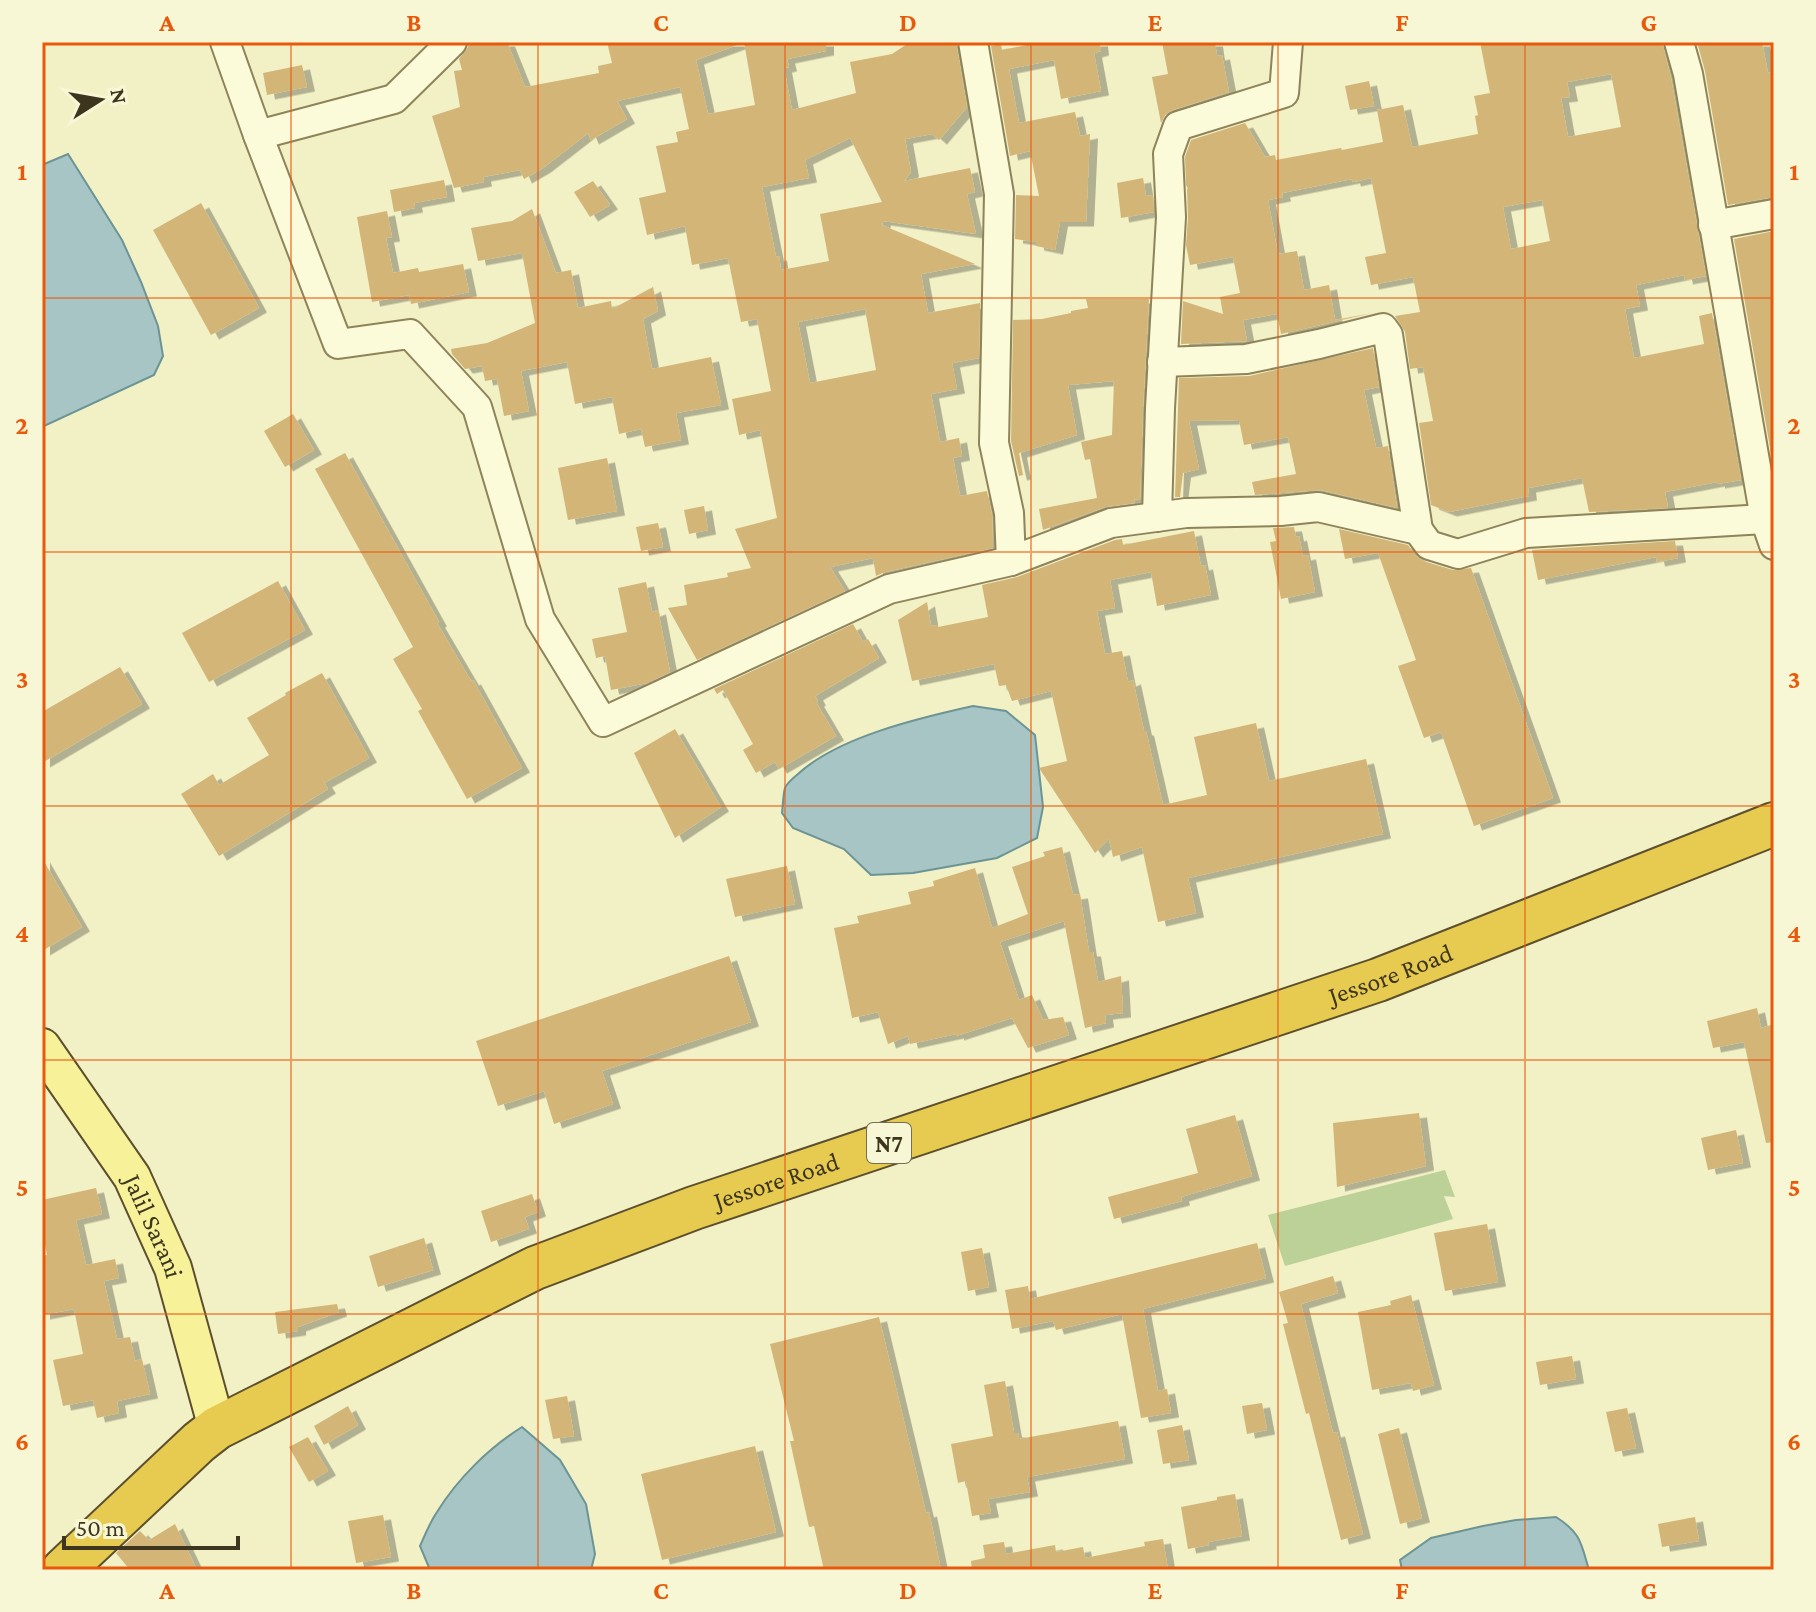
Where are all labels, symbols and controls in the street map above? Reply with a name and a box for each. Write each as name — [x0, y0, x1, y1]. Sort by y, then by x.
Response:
text: A — [158, 8, 175, 37]
text: B — [406, 8, 422, 37]
text: C — [653, 8, 669, 37]
text: D — [899, 8, 917, 37]
text: E — [1148, 8, 1163, 37]
text: F — [1395, 8, 1409, 37]
text: G — [1641, 8, 1657, 37]
north arrow — [60, 60, 140, 140]
text: N — [105, 87, 133, 106]
text: 1 — [17, 157, 27, 186]
text: 1 — [1789, 157, 1799, 186]
text: 2 — [15, 411, 29, 440]
text: 2 — [1787, 411, 1801, 440]
text: 3 — [16, 665, 28, 694]
text: 3 — [1788, 665, 1800, 694]
text: 4 — [15, 919, 29, 948]
text: 4 — [1787, 919, 1801, 948]
street label: Jessore Road — [1323, 938, 1457, 1011]
road number: N7 — [867, 1123, 911, 1163]
street label: Jessore Road — [708, 1146, 843, 1216]
street label: Jalil Sarani — [117, 1168, 190, 1281]
text: 5 — [16, 1173, 28, 1202]
text: 5 — [1788, 1173, 1800, 1202]
text: 6 — [15, 1427, 29, 1456]
text: 6 — [1787, 1427, 1801, 1456]
scale bar — [64, 1500, 238, 1550]
text: 50 m — [76, 1514, 125, 1541]
text: A — [158, 1576, 175, 1605]
text: B — [406, 1576, 422, 1605]
text: C — [653, 1576, 669, 1605]
text: D — [899, 1576, 917, 1605]
text: E — [1148, 1576, 1163, 1605]
text: F — [1395, 1576, 1409, 1605]
text: G — [1641, 1576, 1657, 1605]

